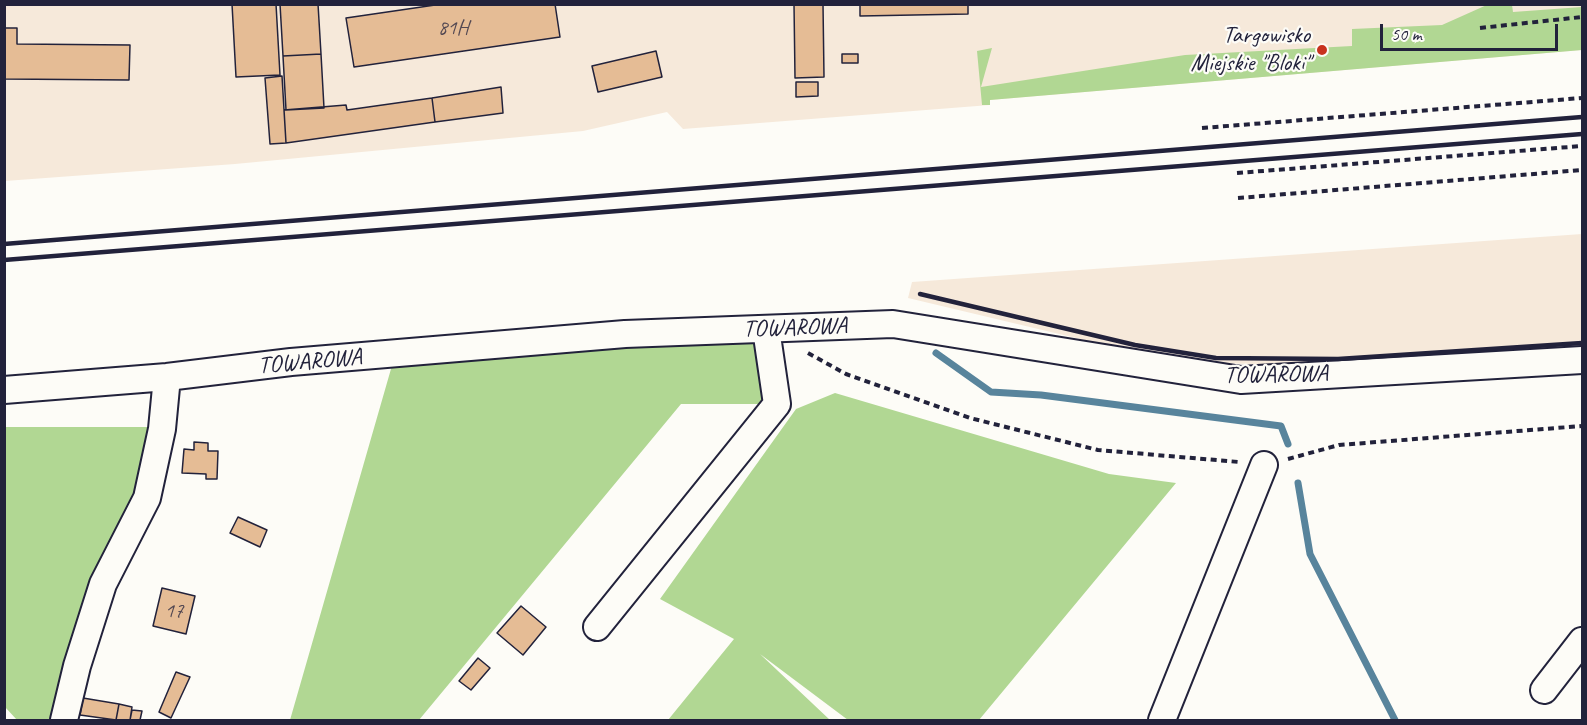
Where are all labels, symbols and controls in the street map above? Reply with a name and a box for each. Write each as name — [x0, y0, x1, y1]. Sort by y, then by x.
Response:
scale bar — [1383, 12, 1562, 50]
house number: 81H — [438, 15, 468, 41]
place label: Targowisko Miejskie "Bloki" — [1190, 22, 1310, 78]
text: 50 m — [1391, 23, 1422, 45]
marker: Targowisko Miejskie "Bloki" — [1315, 43, 1329, 57]
street label: TOWAROWA — [743, 312, 847, 344]
street label: TOWAROWA — [257, 343, 363, 381]
street label: TOWAROWA — [1224, 360, 1328, 390]
house number: 17 — [165, 598, 183, 624]

